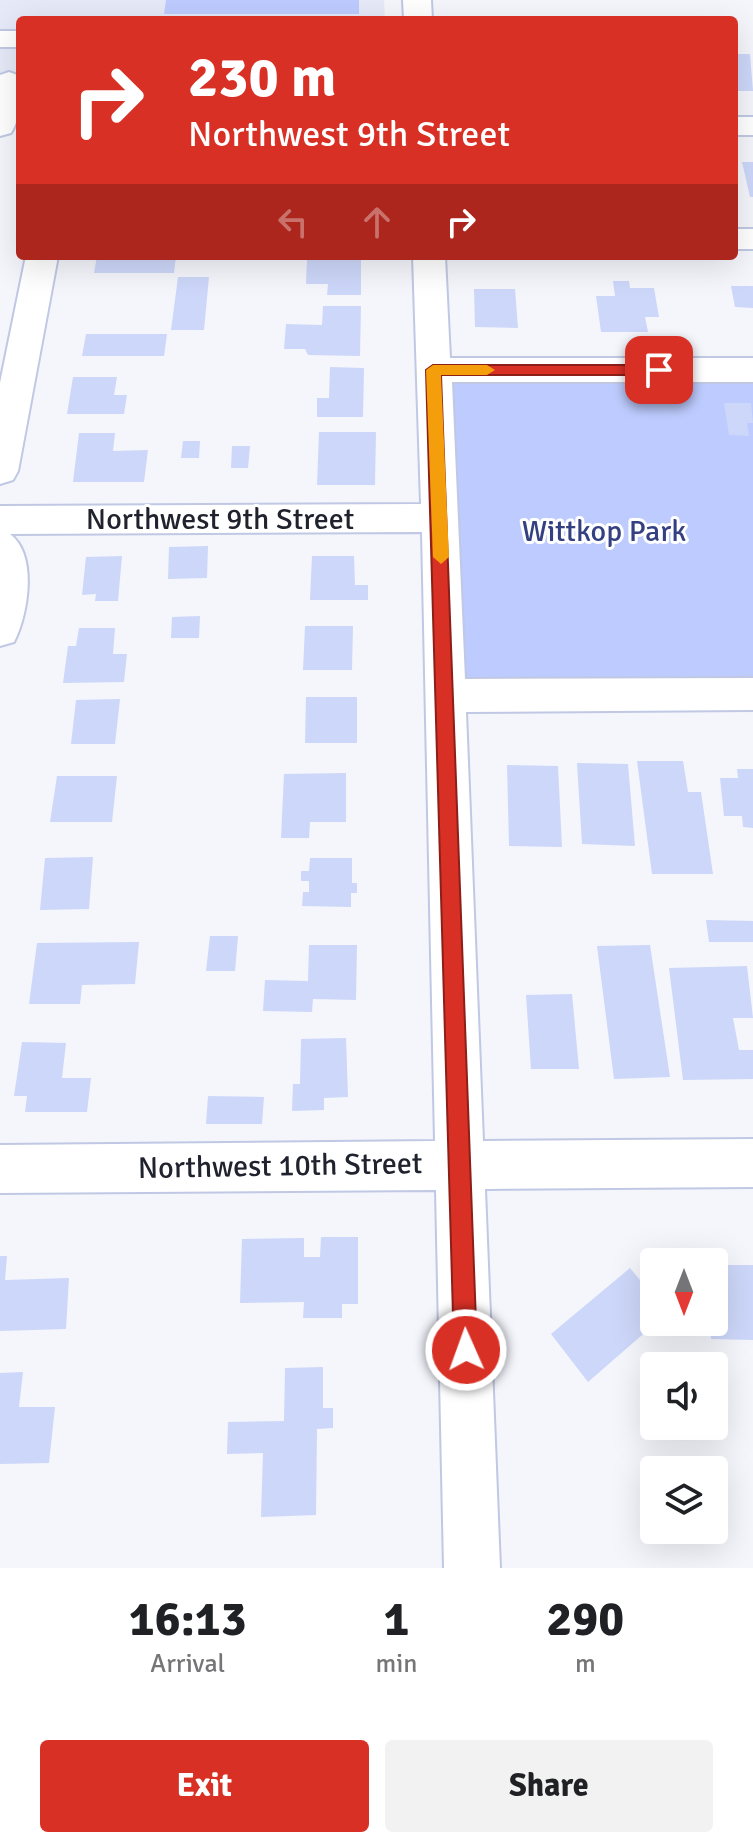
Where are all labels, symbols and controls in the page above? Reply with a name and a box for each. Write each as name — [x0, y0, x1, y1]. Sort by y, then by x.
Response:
text: 230 m — [188, 43, 336, 112]
icon: right — [56, 48, 160, 152]
text: Northwest 9th Street — [188, 112, 510, 157]
icon: left — [271, 200, 315, 244]
icon: ahead — [355, 200, 399, 244]
icon: right — [439, 200, 483, 244]
pin — [625, 336, 693, 404]
icon: arrive — [637, 348, 681, 392]
street label: Northwest 9th Street — [86, 501, 354, 538]
park label: Wittkop Park — [522, 513, 686, 550]
street label: Northwest 10th Street — [137, 1145, 423, 1187]
north arrow — [640, 1248, 728, 1336]
map controls — [640, 1248, 728, 1544]
position arrow — [424, 1308, 508, 1392]
button: sound — [640, 1352, 728, 1440]
button: layers — [640, 1456, 728, 1544]
text: 16:13 — [129, 1590, 247, 1649]
text: 1 — [384, 1590, 409, 1649]
text: 290 — [546, 1590, 624, 1649]
text: Arrival — [150, 1648, 225, 1680]
text: min — [376, 1648, 418, 1680]
text: m — [575, 1648, 596, 1680]
button: Exit — [40, 1740, 369, 1832]
button: Share — [385, 1740, 713, 1832]

